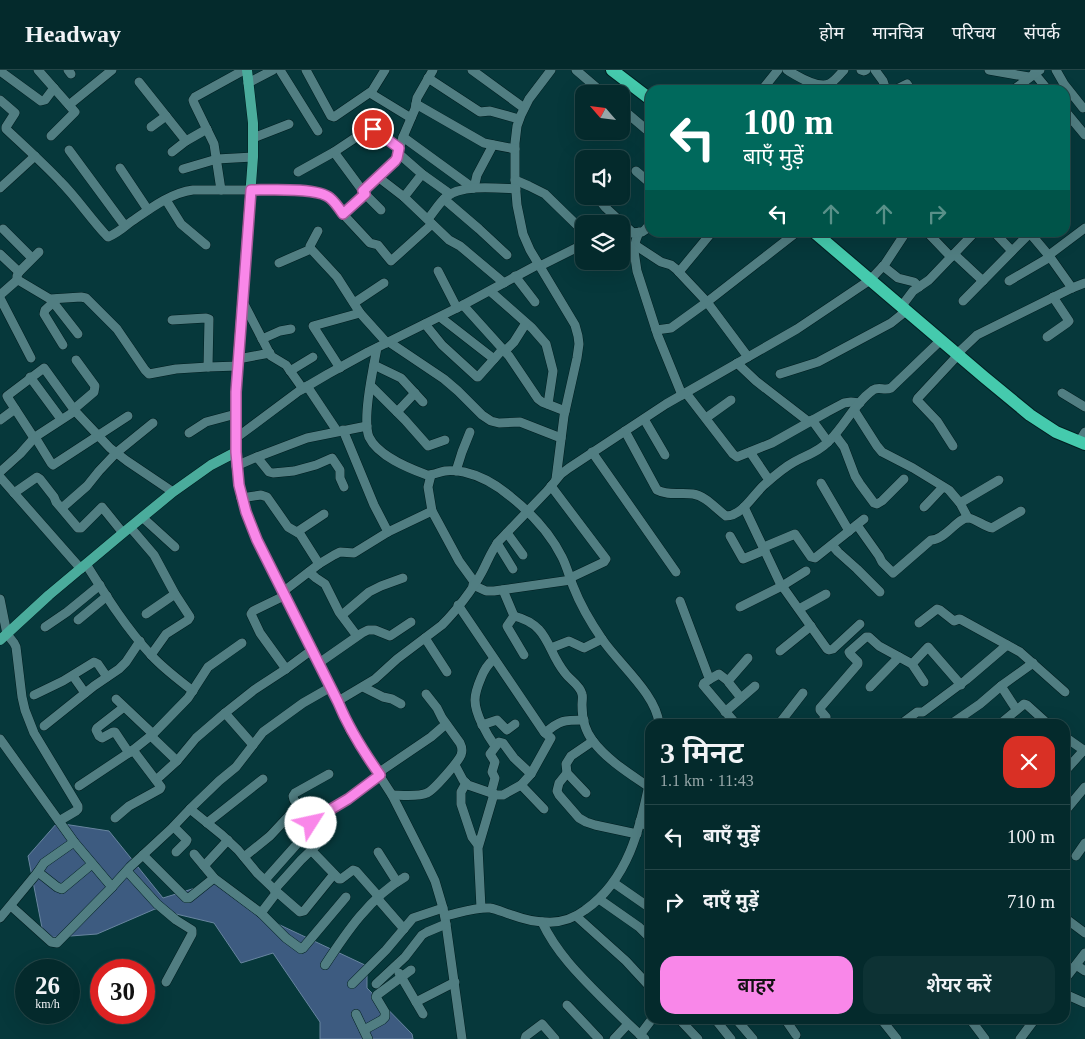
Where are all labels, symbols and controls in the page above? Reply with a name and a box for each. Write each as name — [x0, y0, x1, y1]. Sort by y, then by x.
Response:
text: Headway — [25, 21, 121, 47]
text: होम — [819, 23, 844, 43]
text: मानचित्र — [872, 23, 924, 43]
text: परिचय — [952, 23, 996, 43]
text: संपर्क — [1024, 23, 1060, 43]
north arrow — [575, 85, 630, 140]
map controls — [575, 85, 630, 270]
text: 100 m — [743, 103, 833, 142]
icon: left — [660, 105, 725, 170]
pin — [352, 108, 394, 150]
icon: arrive — [359, 115, 387, 143]
text: बाएँ मुड़ें — [743, 144, 804, 169]
button: sound — [575, 150, 630, 205]
icon: left — [764, 200, 792, 228]
icon: ahead — [817, 200, 845, 228]
icon: ahead — [870, 200, 898, 228]
icon: right — [923, 200, 951, 228]
button: layers — [575, 215, 630, 270]
text: 3 मिनट — [660, 736, 743, 769]
button: close — [1003, 736, 1055, 788]
text: 1.1 km · 11:43 — [660, 772, 754, 789]
position arrow — [284, 796, 336, 848]
icon: left — [660, 823, 688, 851]
text: बाएँ मुड़ें — [703, 825, 760, 846]
text: 100 m — [1007, 826, 1055, 847]
icon: right — [660, 888, 688, 916]
text: दाएँ मुड़ें — [703, 890, 759, 911]
text: 710 m — [1007, 891, 1055, 912]
button: बाहर — [660, 956, 853, 1014]
button: शेयर करें — [863, 956, 1055, 1014]
speed limit sign: 30 — [90, 959, 155, 1024]
text: 26 — [35, 972, 60, 999]
text: km/h — [35, 997, 60, 1011]

